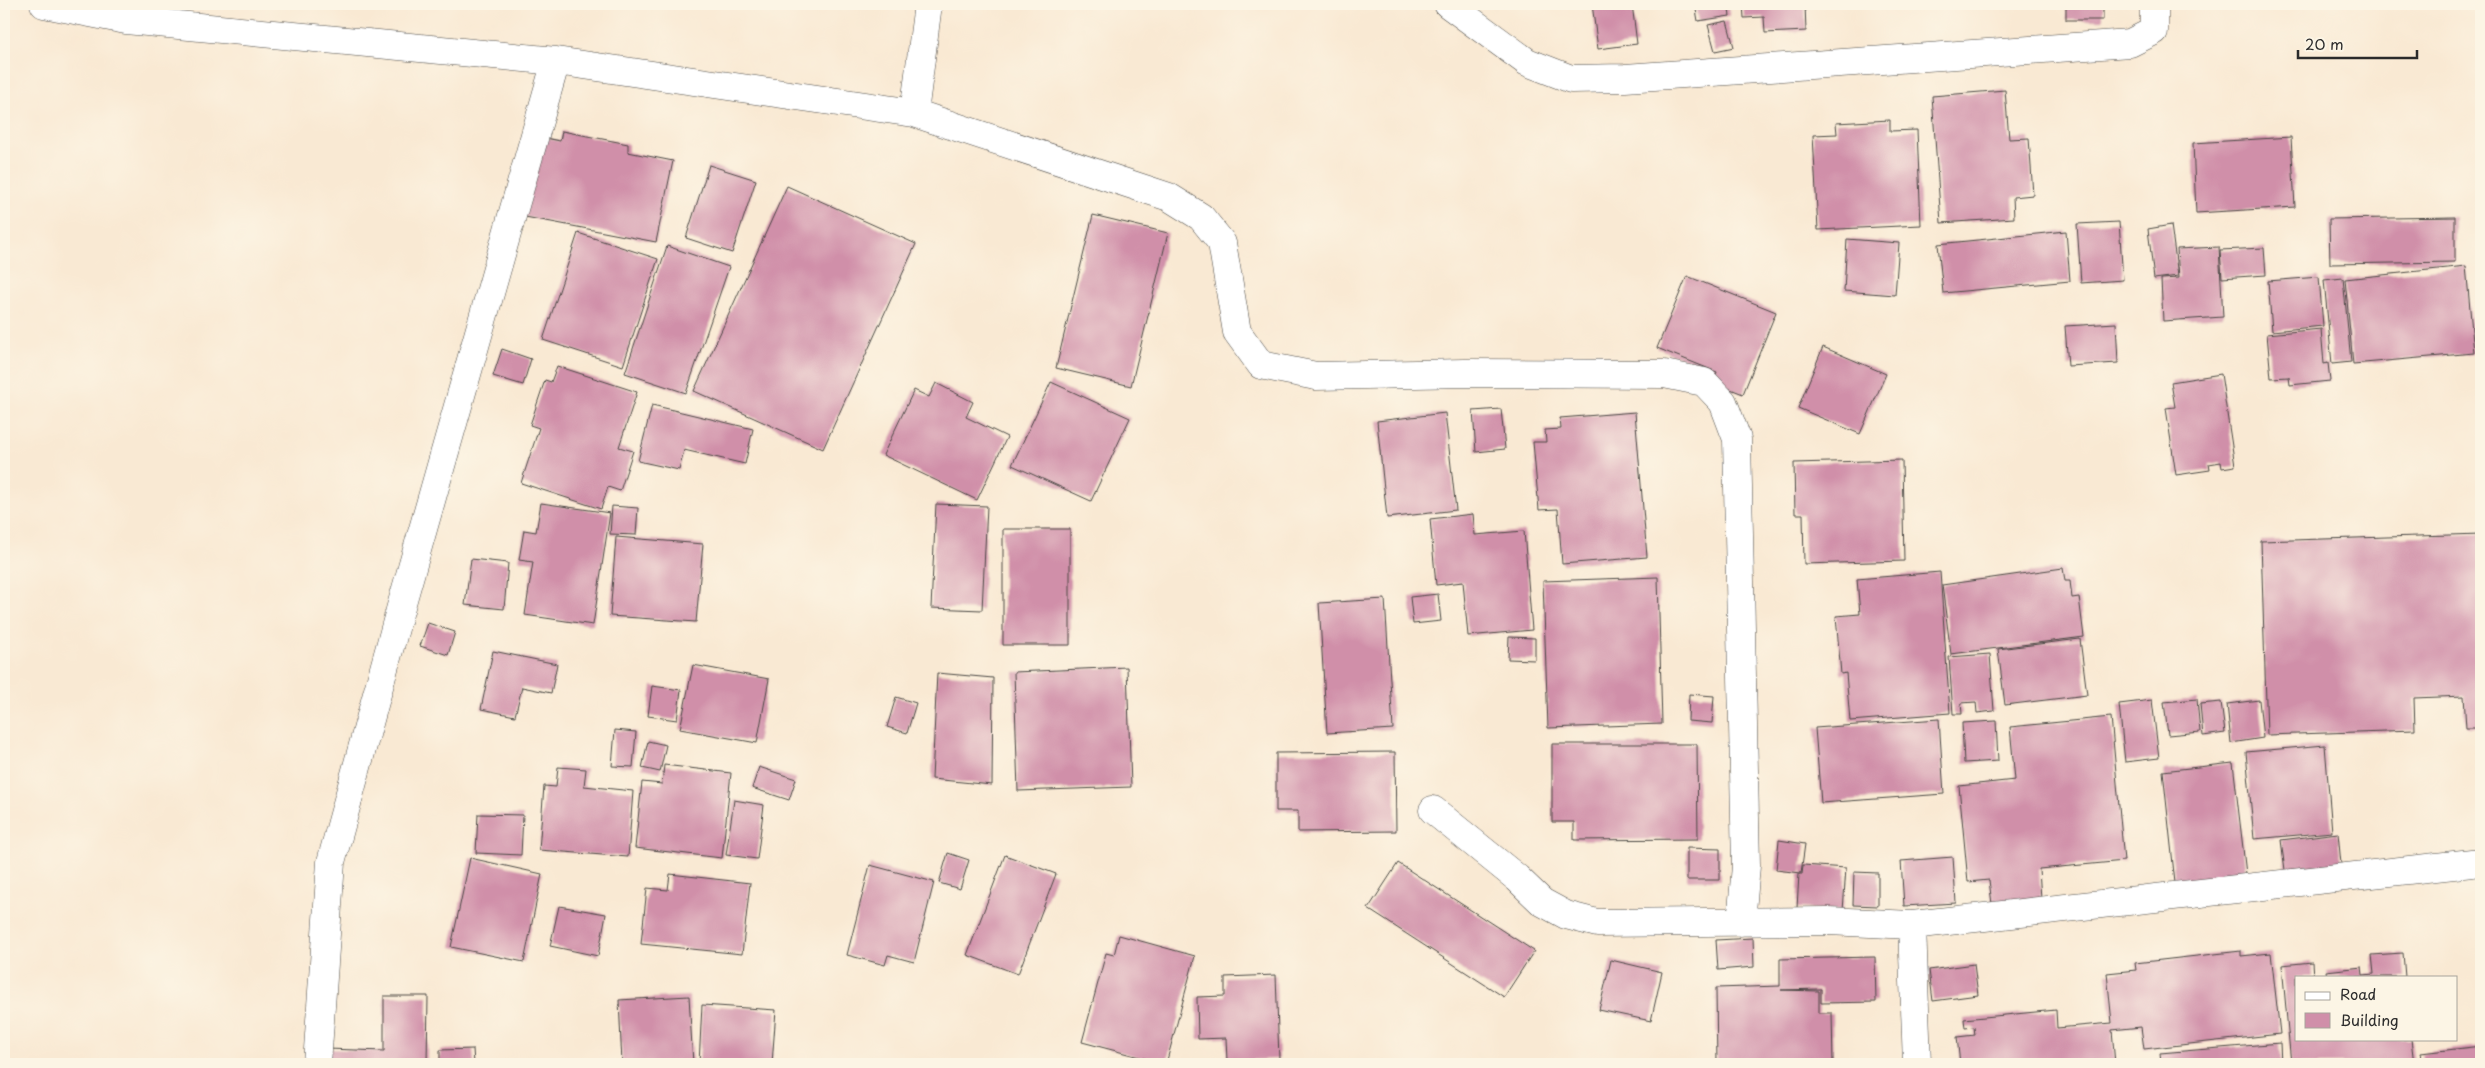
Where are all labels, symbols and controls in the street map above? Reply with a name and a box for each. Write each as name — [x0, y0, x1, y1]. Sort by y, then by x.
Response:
scale bar — [2298, 28, 2416, 60]
text: 20 m — [2305, 32, 2344, 55]
legend — [2295, 976, 2458, 1040]
text: Road — [2340, 982, 2376, 1005]
text: Building — [2340, 1008, 2399, 1031]

